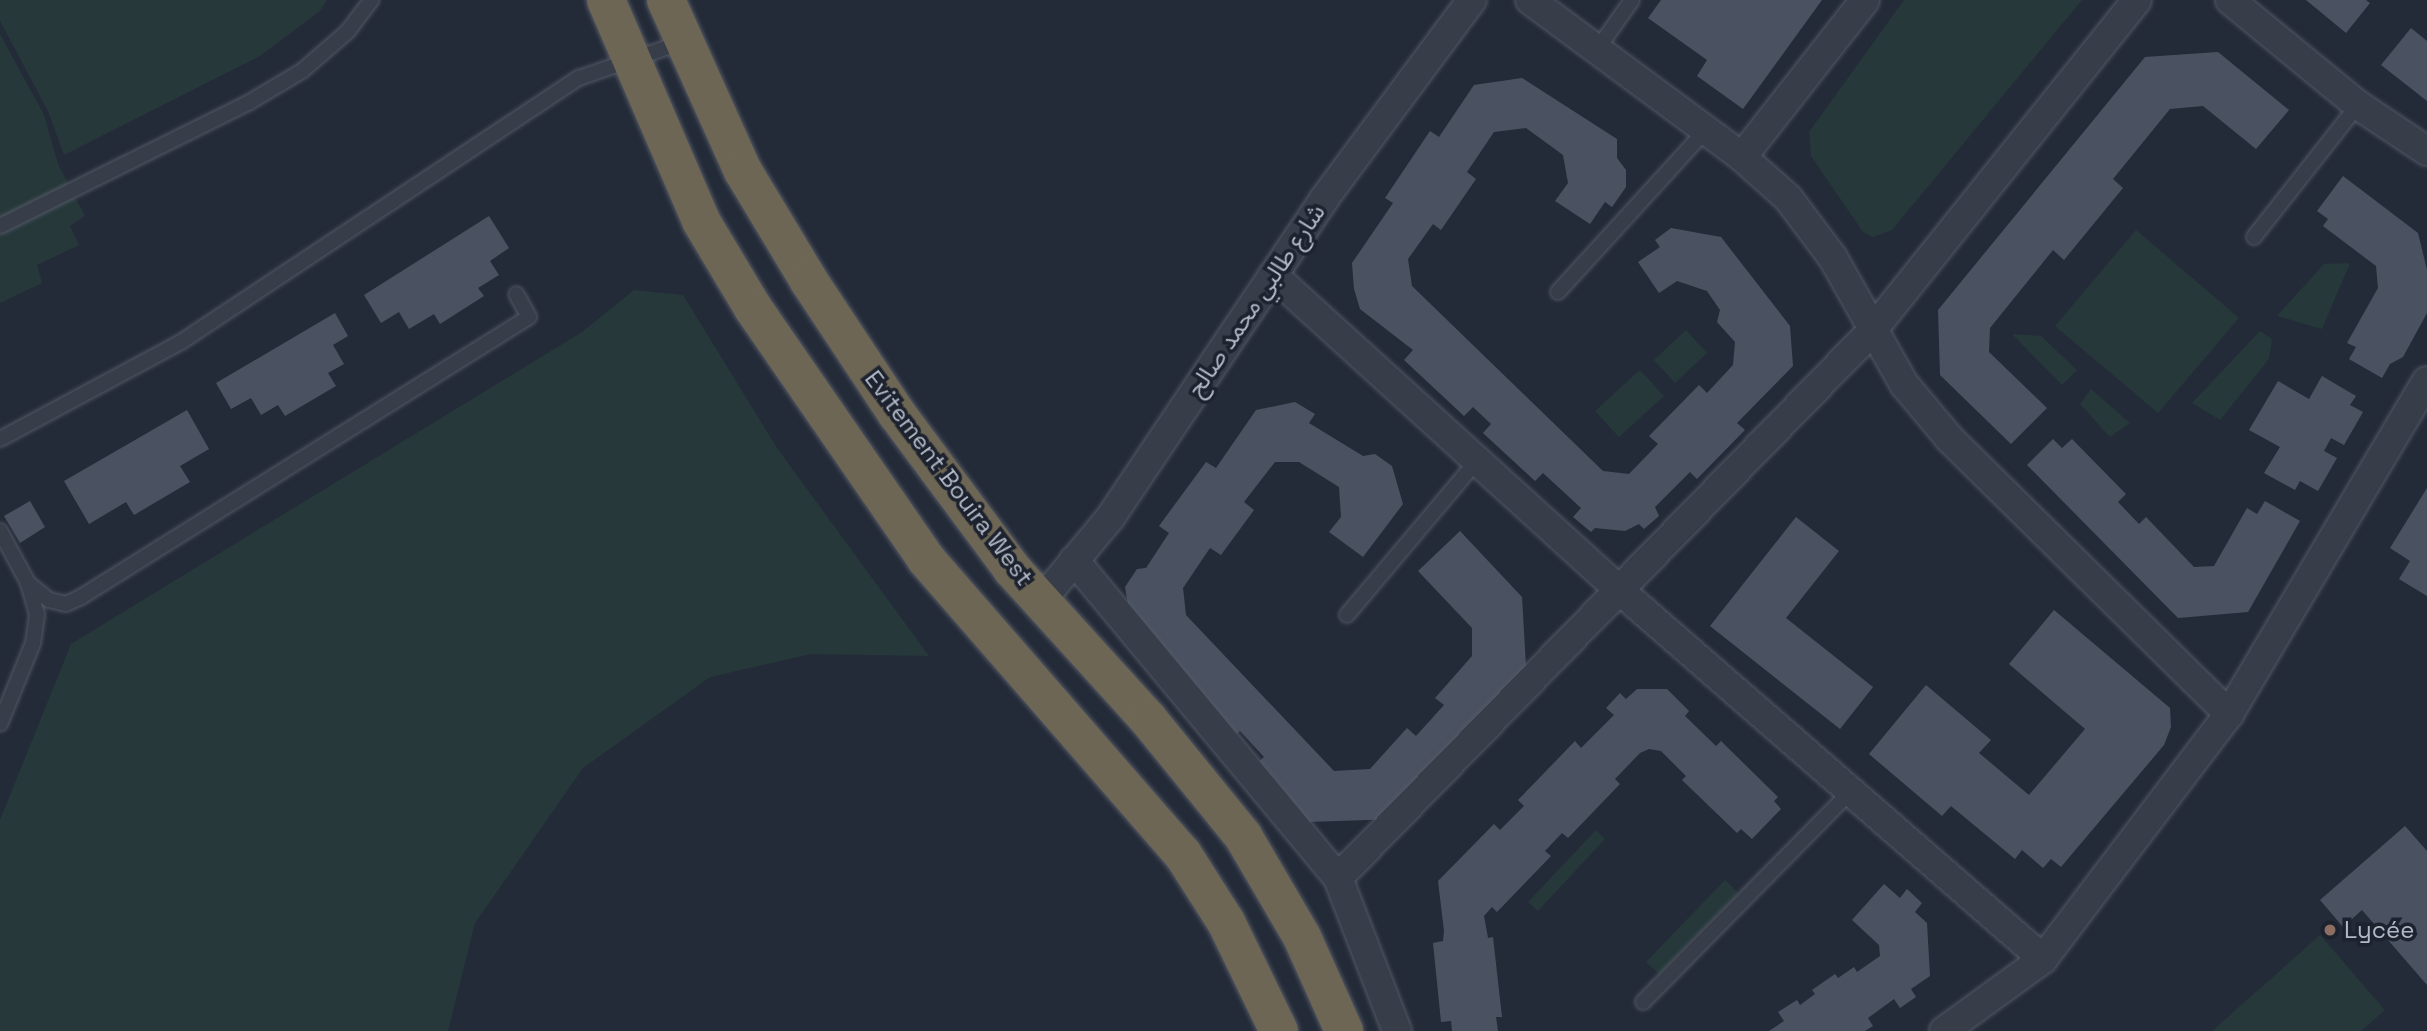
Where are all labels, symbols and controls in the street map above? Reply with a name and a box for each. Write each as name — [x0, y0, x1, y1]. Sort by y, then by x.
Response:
street label: شارع طالبي محمد صالح — [1181, 198, 1331, 402]
street label: Evitement Bouira West — [859, 365, 1039, 591]
place label: Lycée — [2344, 916, 2414, 944]
marker: Lycée — [2322, 922, 2338, 938]

